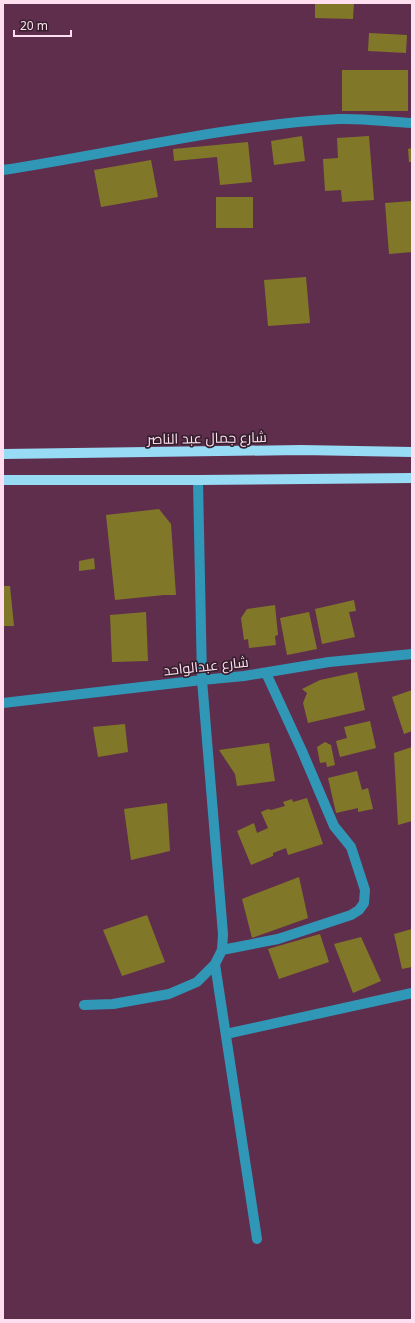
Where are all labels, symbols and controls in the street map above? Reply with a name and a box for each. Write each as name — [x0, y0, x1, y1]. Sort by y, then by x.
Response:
scale bar — [14, 12, 71, 38]
text: 20 m — [20, 17, 48, 34]
street label: شارع جمال عبد الناصر — [146, 427, 267, 448]
street label: شارع عبدالواحد — [162, 652, 249, 679]

